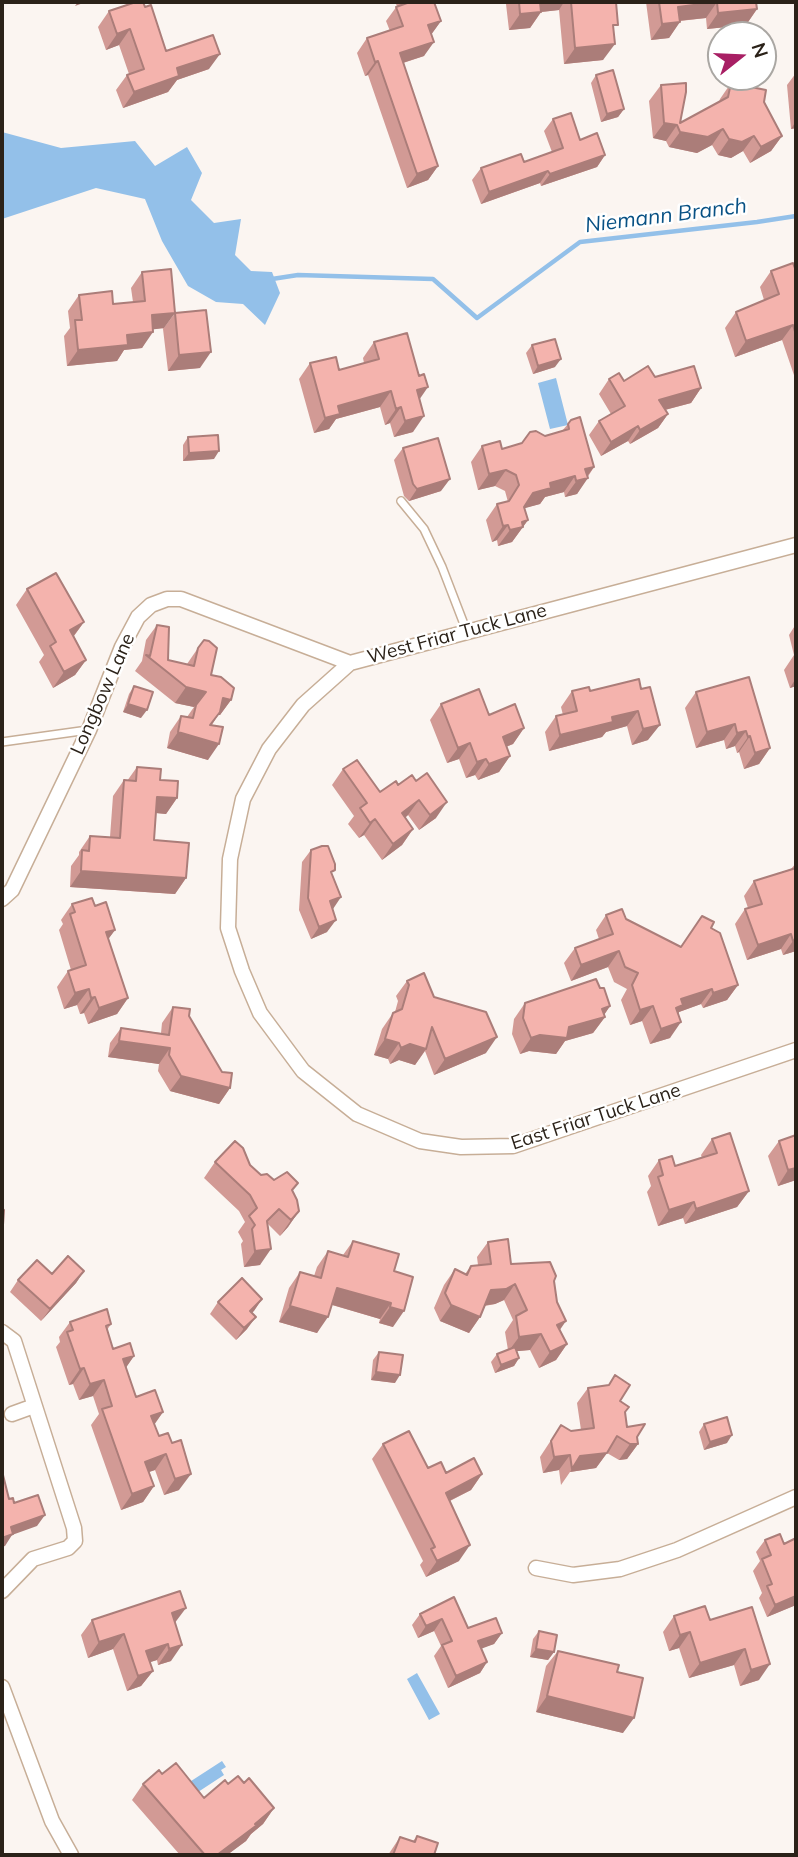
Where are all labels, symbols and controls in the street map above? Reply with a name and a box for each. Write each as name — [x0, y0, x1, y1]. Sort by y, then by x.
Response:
north arrow — [707, 21, 777, 91]
text: N — [746, 40, 774, 61]
water label: Niemann Branch — [584, 194, 748, 238]
street label: West Friar Tuck Lane — [365, 599, 549, 669]
street label: Longbow Lane — [66, 630, 140, 758]
street label: East Friar Tuck Lane — [508, 1079, 684, 1155]

